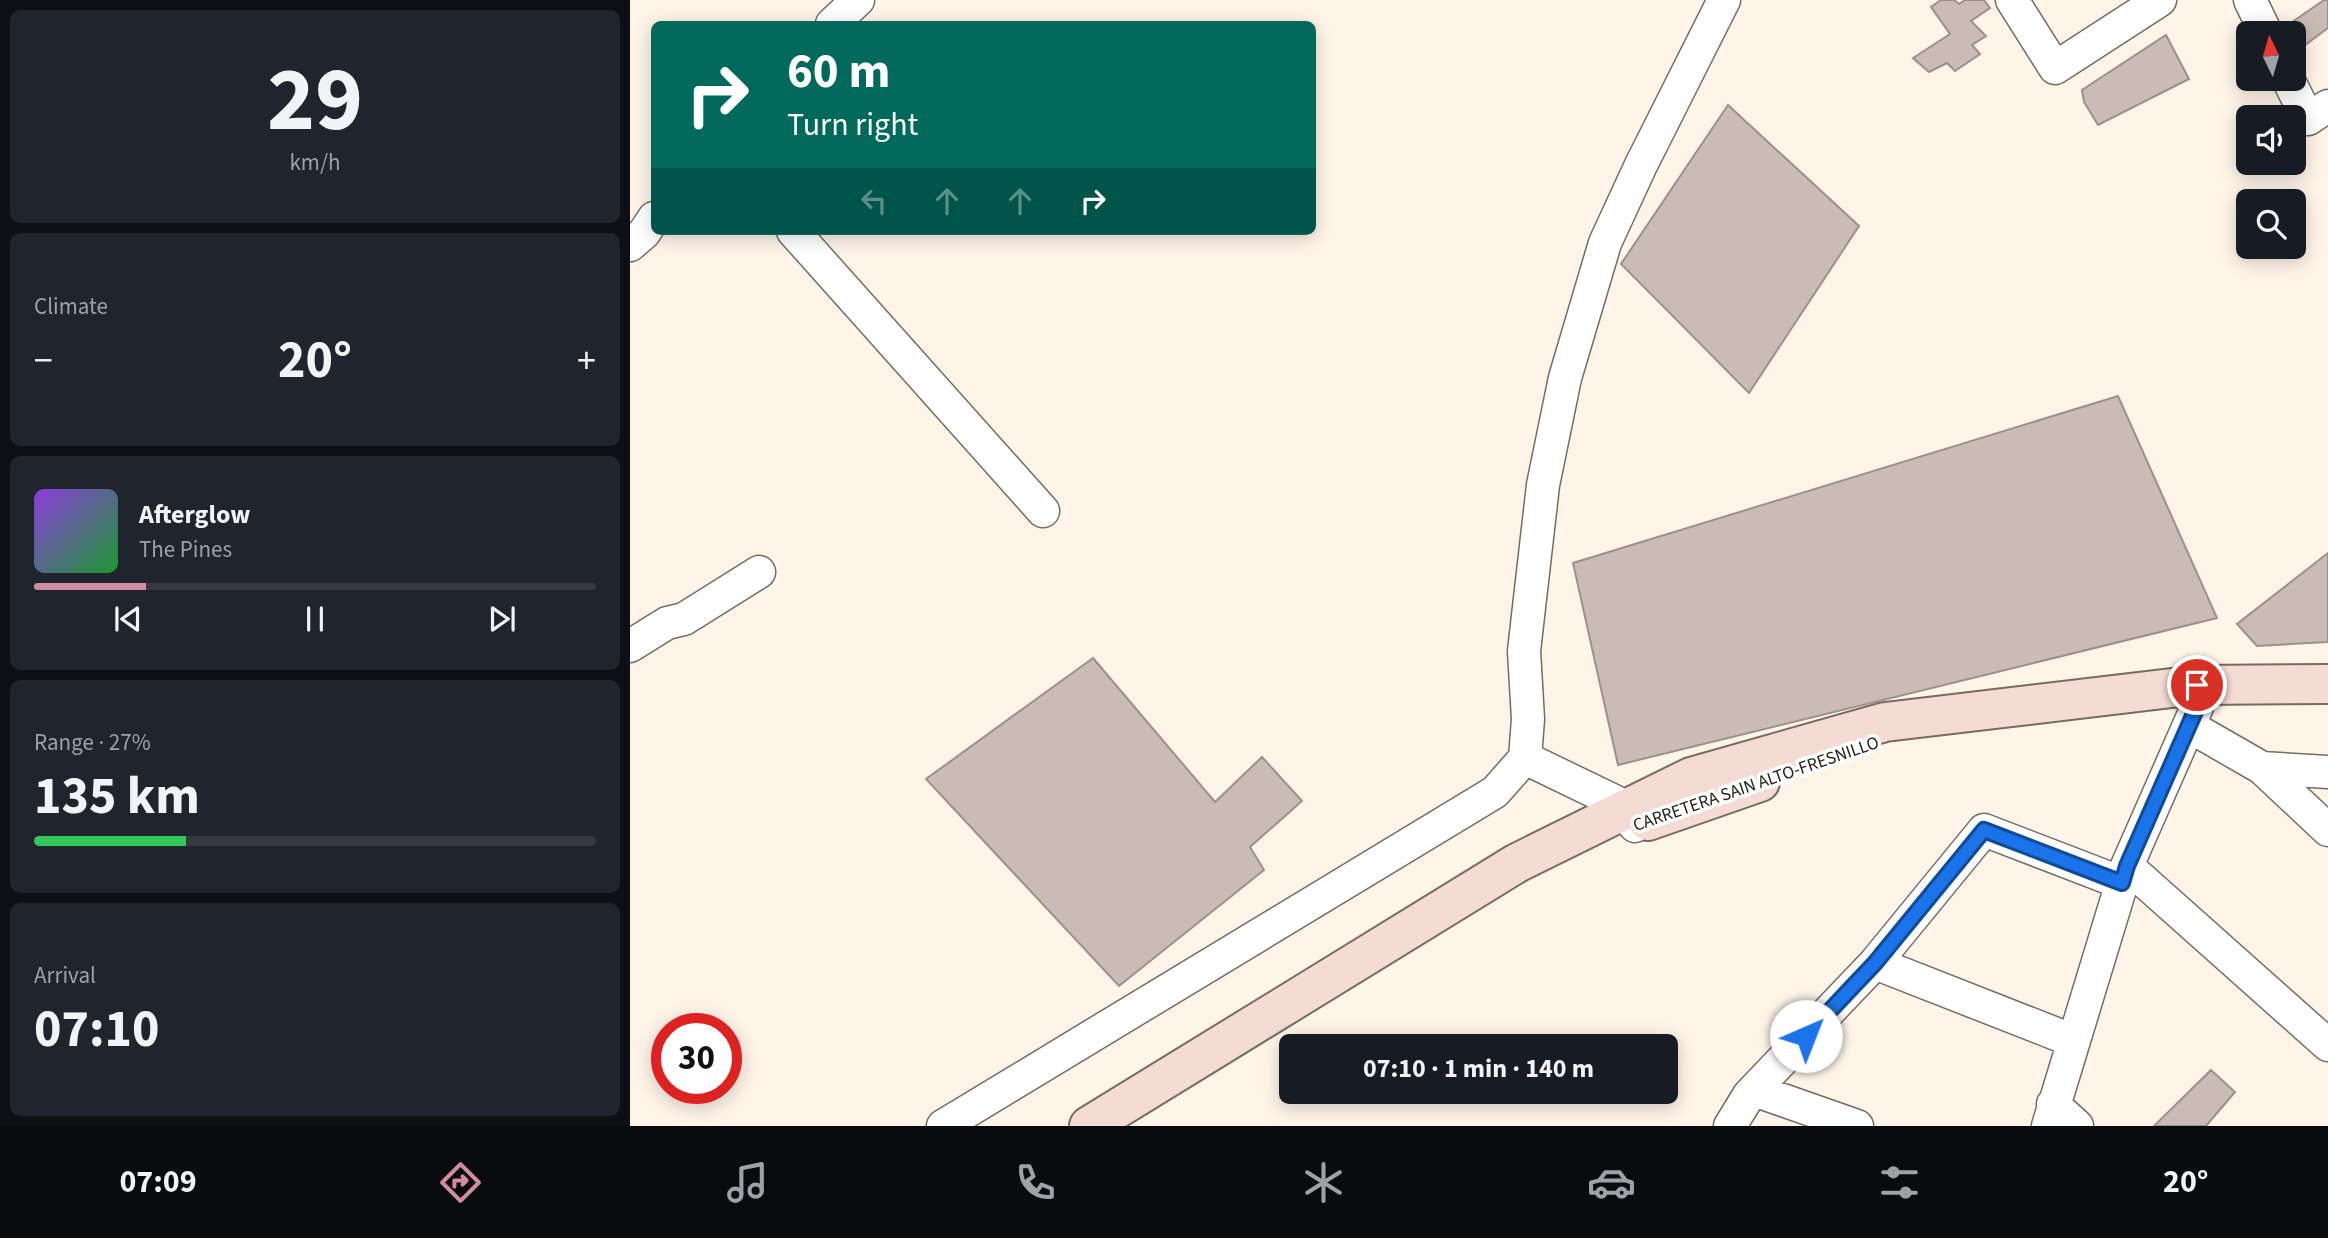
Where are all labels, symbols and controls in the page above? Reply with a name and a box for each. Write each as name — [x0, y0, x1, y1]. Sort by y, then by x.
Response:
north arrow — [2236, 21, 2306, 91]
map controls — [2236, 21, 2306, 259]
text: 29 — [267, 36, 363, 165]
text: 60 m — [787, 37, 891, 107]
icon: right — [672, 49, 763, 140]
text: Turn right — [787, 102, 918, 148]
button: sound — [2236, 105, 2306, 175]
text: km/h — [289, 146, 341, 179]
icon: left — [855, 182, 893, 220]
icon: ahead — [928, 182, 966, 220]
icon: ahead — [1001, 182, 1039, 220]
icon: right — [1074, 182, 1112, 220]
button: search — [2236, 189, 2306, 259]
text: Climate — [34, 290, 108, 323]
text: 20° — [278, 324, 352, 398]
text: − — [34, 334, 53, 388]
text: + — [577, 334, 596, 388]
text: Afterglow — [139, 496, 250, 533]
text: The Pines — [139, 533, 232, 566]
icon: previous — [109, 600, 147, 638]
icon: pause — [296, 600, 334, 638]
icon: next — [483, 600, 521, 638]
pin — [2167, 655, 2227, 715]
icon: arrive — [2178, 666, 2216, 704]
text: Range · 27% — [34, 726, 151, 759]
street label: CARRETERA SAIN ALTO-FRESNILLO — [1630, 730, 1882, 838]
text: 135 km — [34, 760, 200, 834]
text: Arrival — [34, 959, 96, 992]
text: 07:10 — [34, 993, 159, 1067]
position arrow — [1769, 999, 1843, 1073]
speed limit sign: 30 — [651, 1013, 742, 1104]
text: 07:10 · 1 min · 140 m — [1363, 1050, 1594, 1087]
icon: directions — [436, 1158, 485, 1207]
icon: music — [723, 1158, 772, 1207]
icon: phone — [1011, 1158, 1060, 1207]
icon: climate — [1299, 1158, 1348, 1207]
icon: car — [1587, 1158, 1636, 1207]
icon: filters — [1875, 1158, 1924, 1207]
text: 07:09 — [119, 1159, 197, 1205]
text: 20° — [2163, 1159, 2208, 1205]

